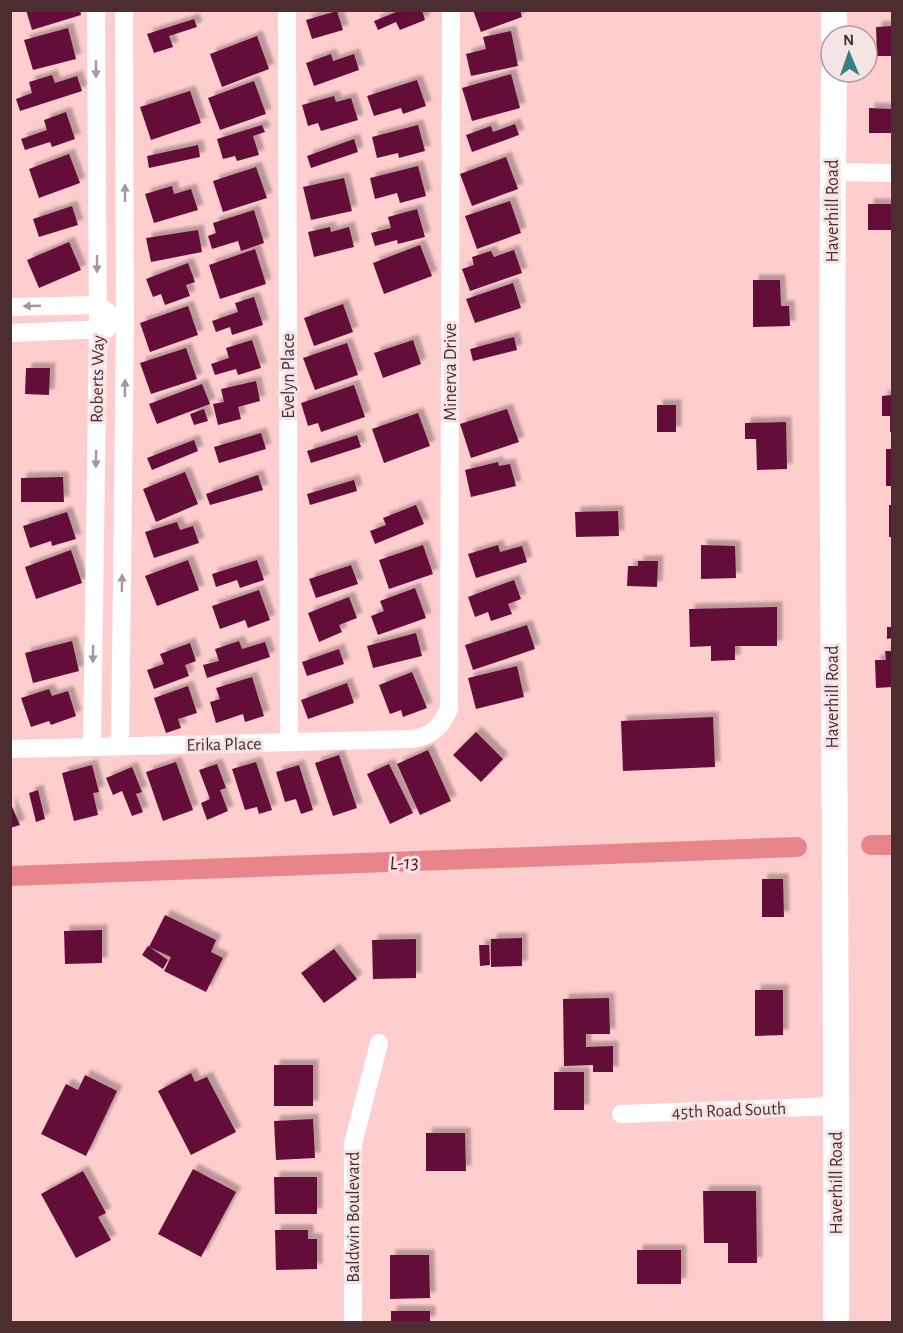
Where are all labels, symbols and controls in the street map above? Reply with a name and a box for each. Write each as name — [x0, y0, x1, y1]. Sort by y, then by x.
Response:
north arrow — [819, 24, 879, 84]
text: N — [843, 32, 854, 48]
one-way arrow — [91, 59, 101, 78]
street label: Haverhill Road — [824, 160, 842, 262]
one-way arrow — [120, 183, 130, 202]
one-way arrow — [92, 254, 102, 273]
one-way arrow — [22, 302, 41, 311]
street label: Minerva Drive — [442, 323, 460, 421]
street label: Evelyn Place — [280, 333, 298, 419]
street label: Roberts Way — [88, 335, 108, 423]
one-way arrow — [120, 378, 129, 397]
one-way arrow — [91, 449, 101, 468]
one-way arrow — [117, 573, 127, 592]
one-way arrow — [88, 644, 98, 663]
street label: Haverhill Road — [824, 646, 842, 748]
street label: Erika Place — [186, 735, 262, 755]
water label: L-13 — [389, 852, 419, 874]
street label: 45th Road South — [672, 1100, 786, 1122]
street label: Haverhill Road — [828, 1132, 846, 1234]
street label: Baldwin Boulevard — [345, 1151, 363, 1283]

